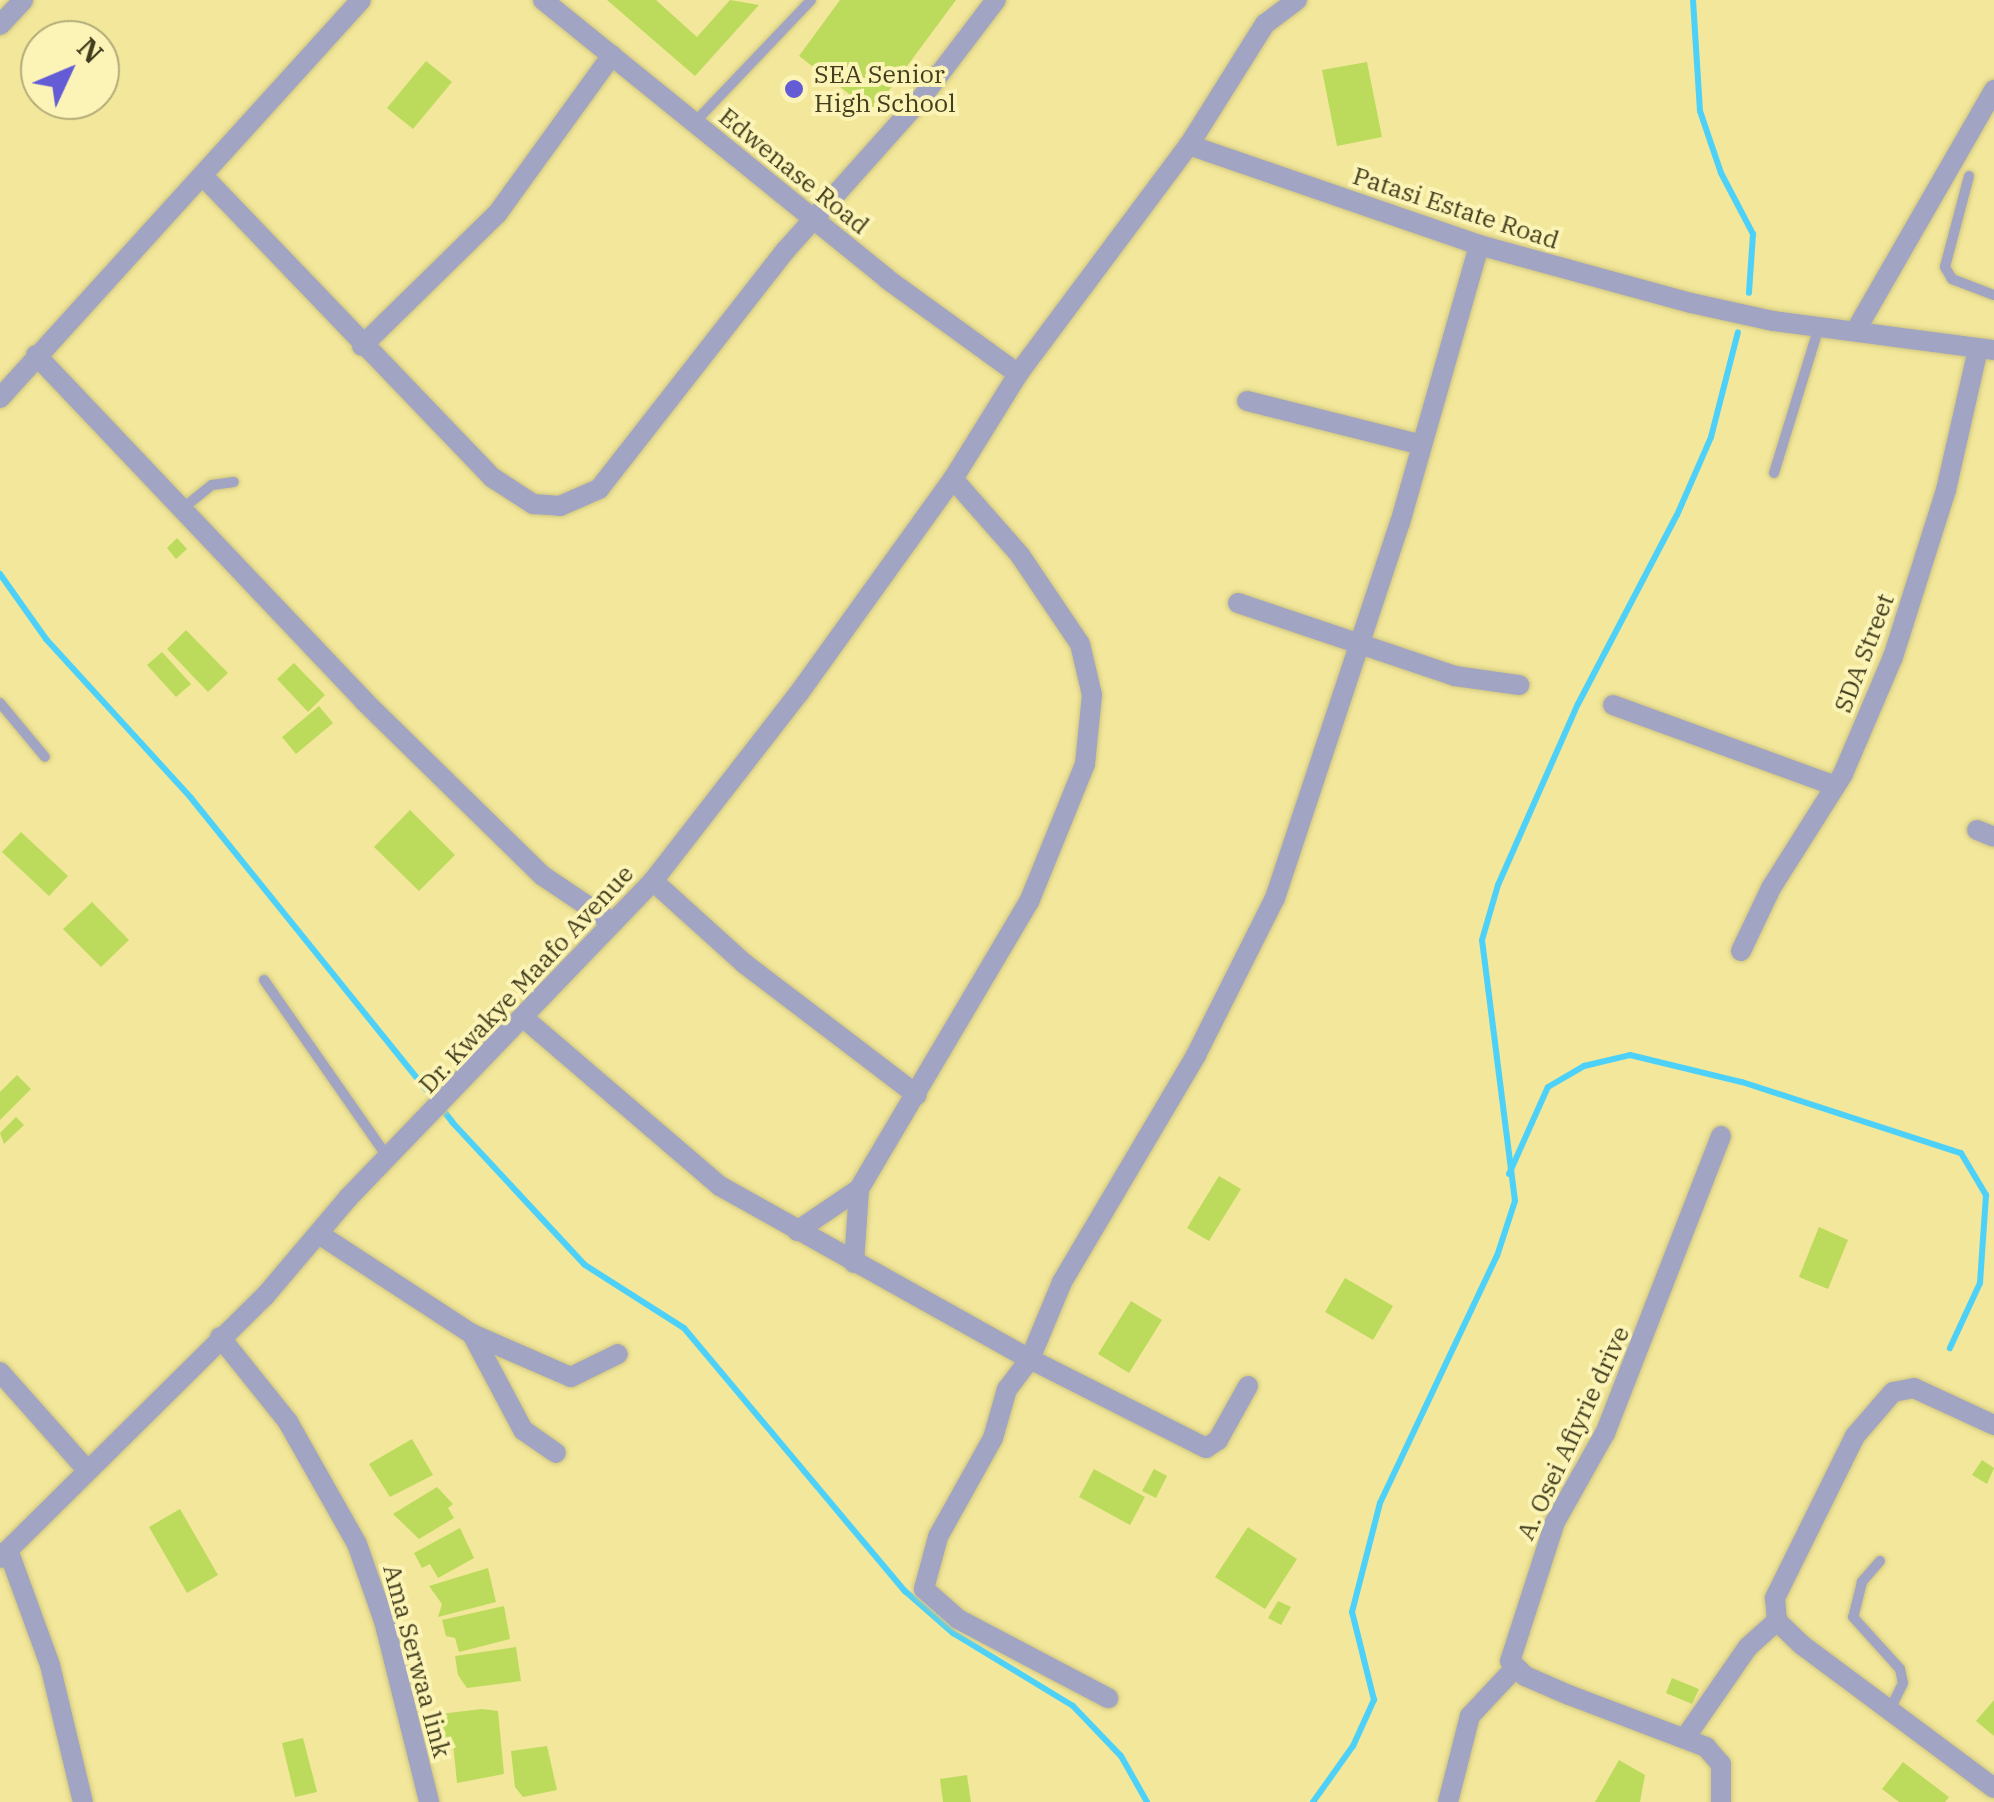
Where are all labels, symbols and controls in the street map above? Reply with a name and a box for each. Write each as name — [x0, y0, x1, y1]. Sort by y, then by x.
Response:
north arrow — [20, 20, 120, 120]
text: N — [69, 29, 112, 71]
place label: SEA Senior High School — [814, 60, 956, 119]
marker: SEA Senior High School — [783, 78, 805, 100]
street label: Edwenase Road — [713, 101, 875, 241]
street label: Patasi Estate Road — [1349, 161, 1563, 255]
street label: SDA Street — [1828, 589, 1900, 717]
street label: Dr. Kwakye Maafo Avenue — [412, 859, 640, 1099]
street label: A. Osei Afiyrie drive — [1510, 1321, 1636, 1545]
street label: Ama Serwaa link — [377, 1561, 457, 1761]

